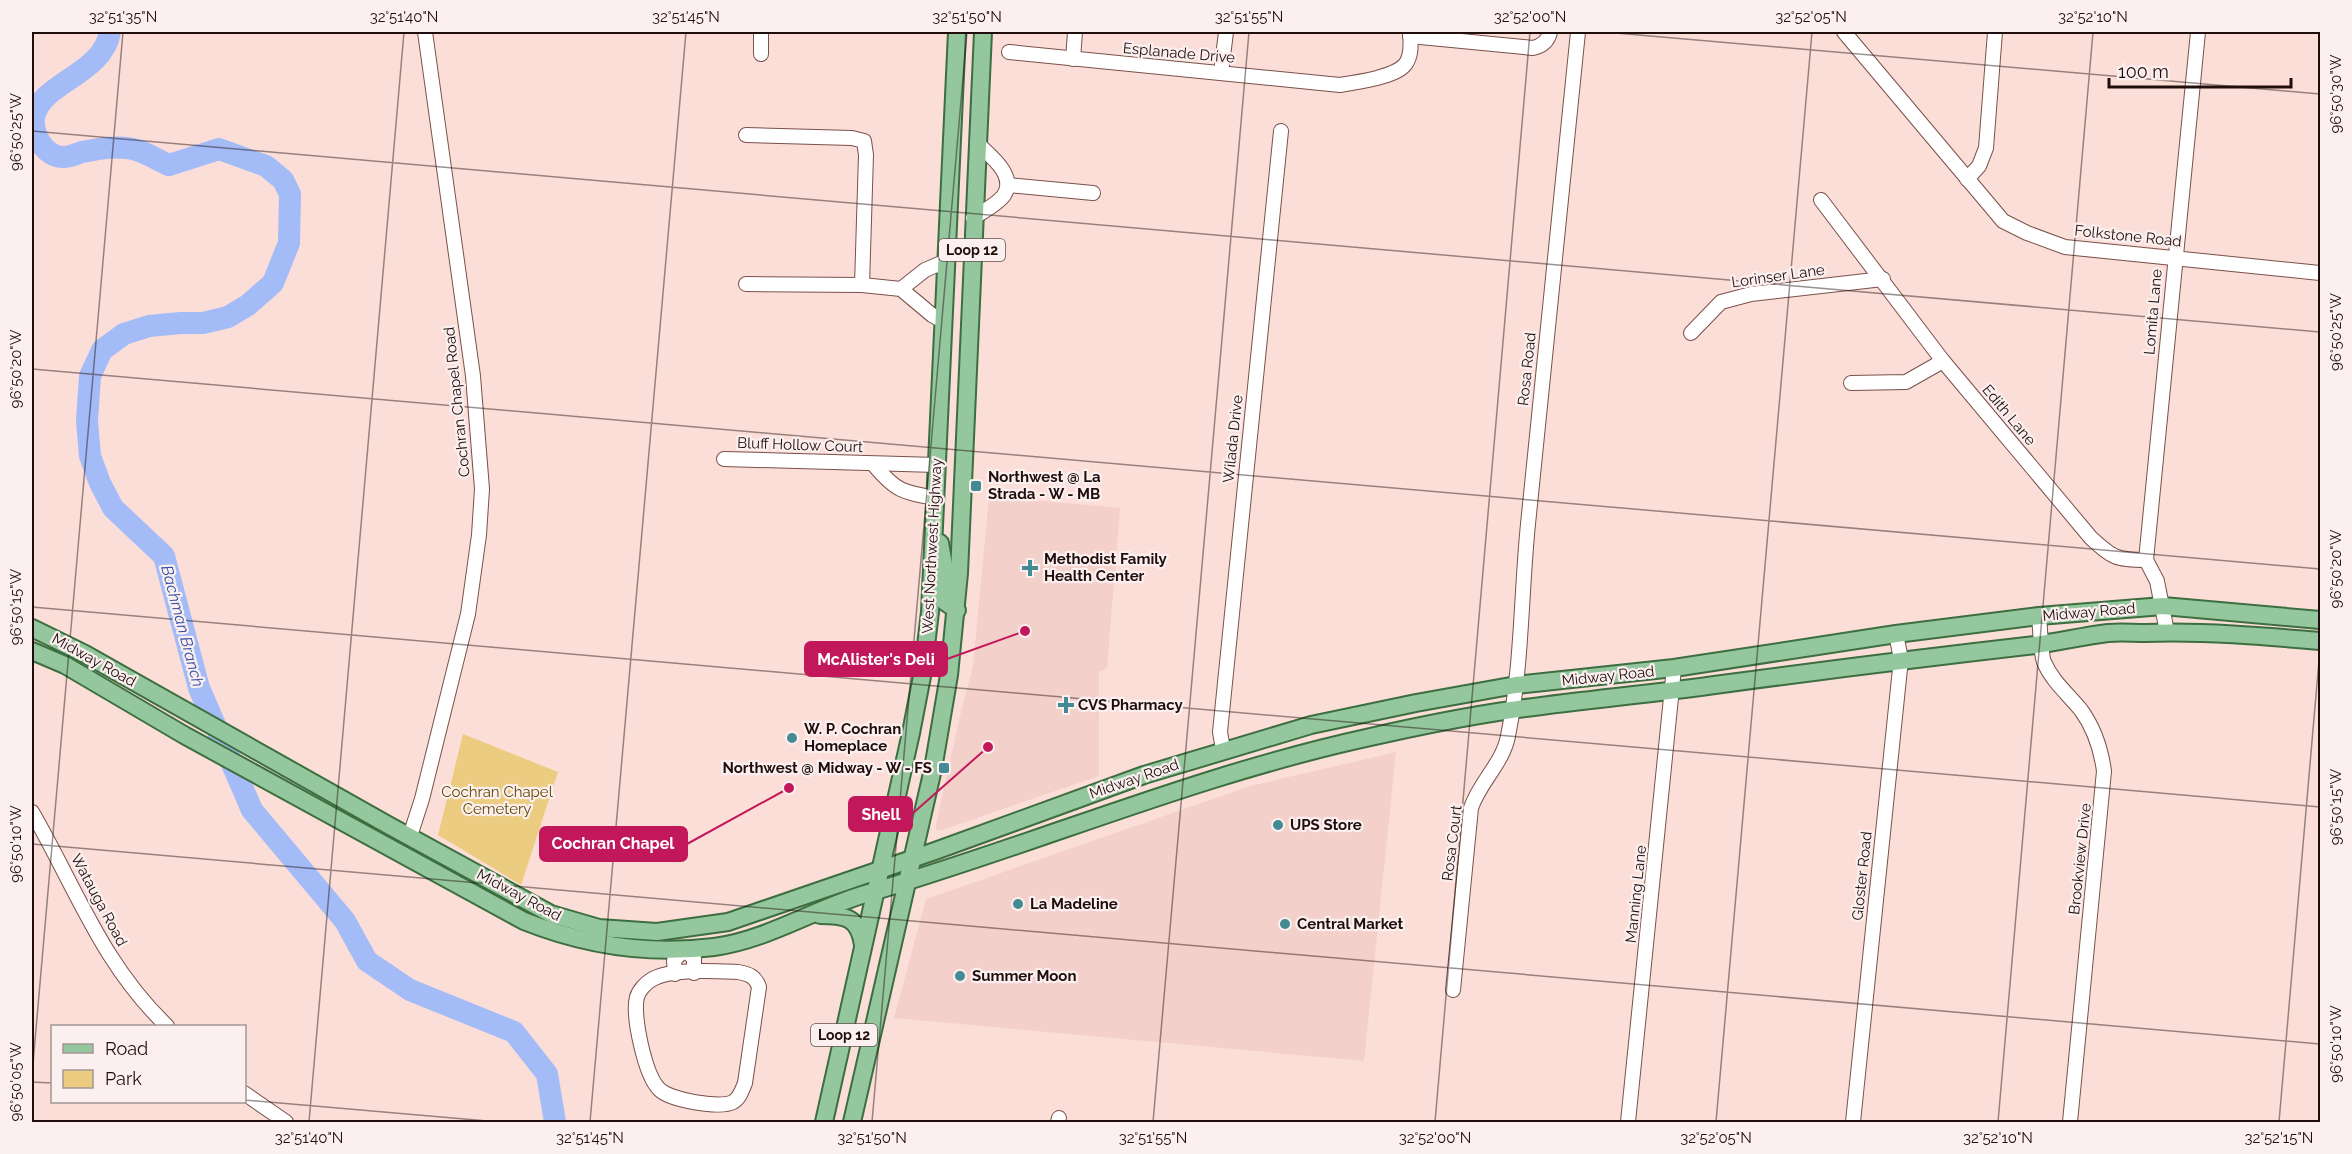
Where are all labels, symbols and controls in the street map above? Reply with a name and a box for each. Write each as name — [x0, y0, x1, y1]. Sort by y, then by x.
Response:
text: 32°51'35"N — [89, 8, 157, 26]
text: 32°51'40"N — [370, 8, 438, 26]
text: 32°51'45"N — [652, 8, 720, 26]
text: 32°51'50"N — [932, 8, 1002, 26]
text: 32°51'55"N — [1215, 8, 1283, 26]
text: 32°52'00"N — [1494, 8, 1566, 26]
text: 32°52'05"N — [1775, 8, 1847, 26]
text: 32°52'10"N — [2058, 8, 2128, 26]
street label: Esplanade Drive — [1122, 39, 1236, 67]
scale bar — [2109, 51, 2290, 89]
text: 96°50'30"W — [2327, 54, 2345, 133]
text: 100 m — [2118, 61, 2169, 82]
text: 96°50'25"W — [7, 93, 25, 171]
street label: Folkstone Road — [2073, 221, 2183, 251]
road number: Loop 12 — [939, 239, 1005, 261]
street label: Lorinser Lane — [1730, 261, 1826, 291]
street label: Lomita Lane — [2140, 268, 2166, 356]
text: 96°50'25"W — [2327, 293, 2345, 371]
street label: Cochran Chapel Road — [440, 326, 474, 478]
text: 96°50'20"W — [7, 329, 25, 408]
street label: Rosa Road — [1514, 331, 1540, 407]
street label: Edith Lane — [1978, 381, 2040, 449]
street label: Wilada Drive — [1219, 394, 1247, 484]
street label: Bluff Hollow Court — [737, 434, 863, 456]
street label: West Northwest Highway — [918, 458, 946, 634]
place label: Northwest @ La Strada - W - MB — [988, 468, 1101, 503]
marker: Northwest @ La Strada - W - MB — [969, 479, 983, 493]
text: 96°50'20"W — [2327, 529, 2345, 608]
place label: Methodist Family Health Center — [1044, 550, 1168, 585]
marker: Methodist Family Health Center — [1021, 559, 1039, 577]
water label: Bachman Branch — [157, 563, 208, 689]
text: 96°50'15"W — [7, 568, 25, 645]
street label: Midway Road — [2042, 599, 2136, 625]
street label: Midway Road — [49, 630, 139, 690]
callout: McAlister's Deli — [805, 642, 947, 676]
text: McAlister's Deli — [817, 650, 935, 669]
street label: Midway Road — [1561, 662, 1655, 690]
place label: CVS Pharmacy — [1078, 696, 1183, 714]
marker: CVS Pharmacy — [1059, 698, 1073, 712]
place label: W. P. Cochran Homeplace — [804, 720, 901, 755]
marker: W. P. Cochran Homeplace — [785, 731, 799, 745]
street label: Midway Road — [1087, 755, 1181, 803]
place label: Northwest @ Midway - W - FS — [722, 759, 932, 777]
marker: Northwest @ Midway - W - FS — [937, 761, 951, 775]
text: 96°50'15"W — [2327, 768, 2345, 845]
park label: Cochran Chapel Cemetery — [441, 783, 554, 818]
callout: Shell — [849, 797, 912, 831]
street label: Brookview Drive — [2065, 802, 2095, 916]
street label: Rosa Court — [1438, 804, 1466, 882]
text: 96°50'10"W — [7, 805, 25, 883]
text: Shell — [861, 805, 902, 824]
place label: UPS Store — [1290, 816, 1362, 834]
marker: UPS Store — [1271, 818, 1285, 832]
callout: Cochran Chapel — [540, 827, 687, 861]
street label: Gloster Road — [1848, 831, 1876, 921]
text: Cochran Chapel — [552, 834, 675, 853]
street label: Manning Lane — [1622, 844, 1650, 944]
street label: Watauga Road — [67, 851, 131, 949]
street label: Midway Road — [474, 865, 564, 925]
place label: La Madeline — [1030, 895, 1118, 913]
marker: La Madeline — [1011, 897, 1025, 911]
place label: Central Market — [1297, 915, 1404, 933]
marker: Central Market — [1278, 917, 1292, 931]
place label: Summer Moon — [972, 967, 1077, 985]
marker: Summer Moon — [953, 969, 967, 983]
text: 96°50'10"W — [2327, 1005, 2345, 1083]
road number: Loop 12 — [811, 1024, 877, 1046]
legend — [51, 1025, 246, 1103]
text: Road — [105, 1038, 148, 1059]
text: 96°50'05"W — [7, 1042, 25, 1122]
text: Park — [105, 1068, 142, 1089]
text: 32°51'40"N — [275, 1129, 343, 1147]
text: 32°51'45"N — [556, 1129, 624, 1147]
text: 32°51'50"N — [837, 1129, 907, 1147]
text: 32°51'55"N — [1119, 1129, 1187, 1147]
text: 32°52'00"N — [1399, 1129, 1471, 1147]
text: 32°52'05"N — [1680, 1129, 1752, 1147]
text: 32°52'10"N — [1963, 1129, 2033, 1147]
text: 32°52'15"N — [2245, 1129, 2313, 1147]

